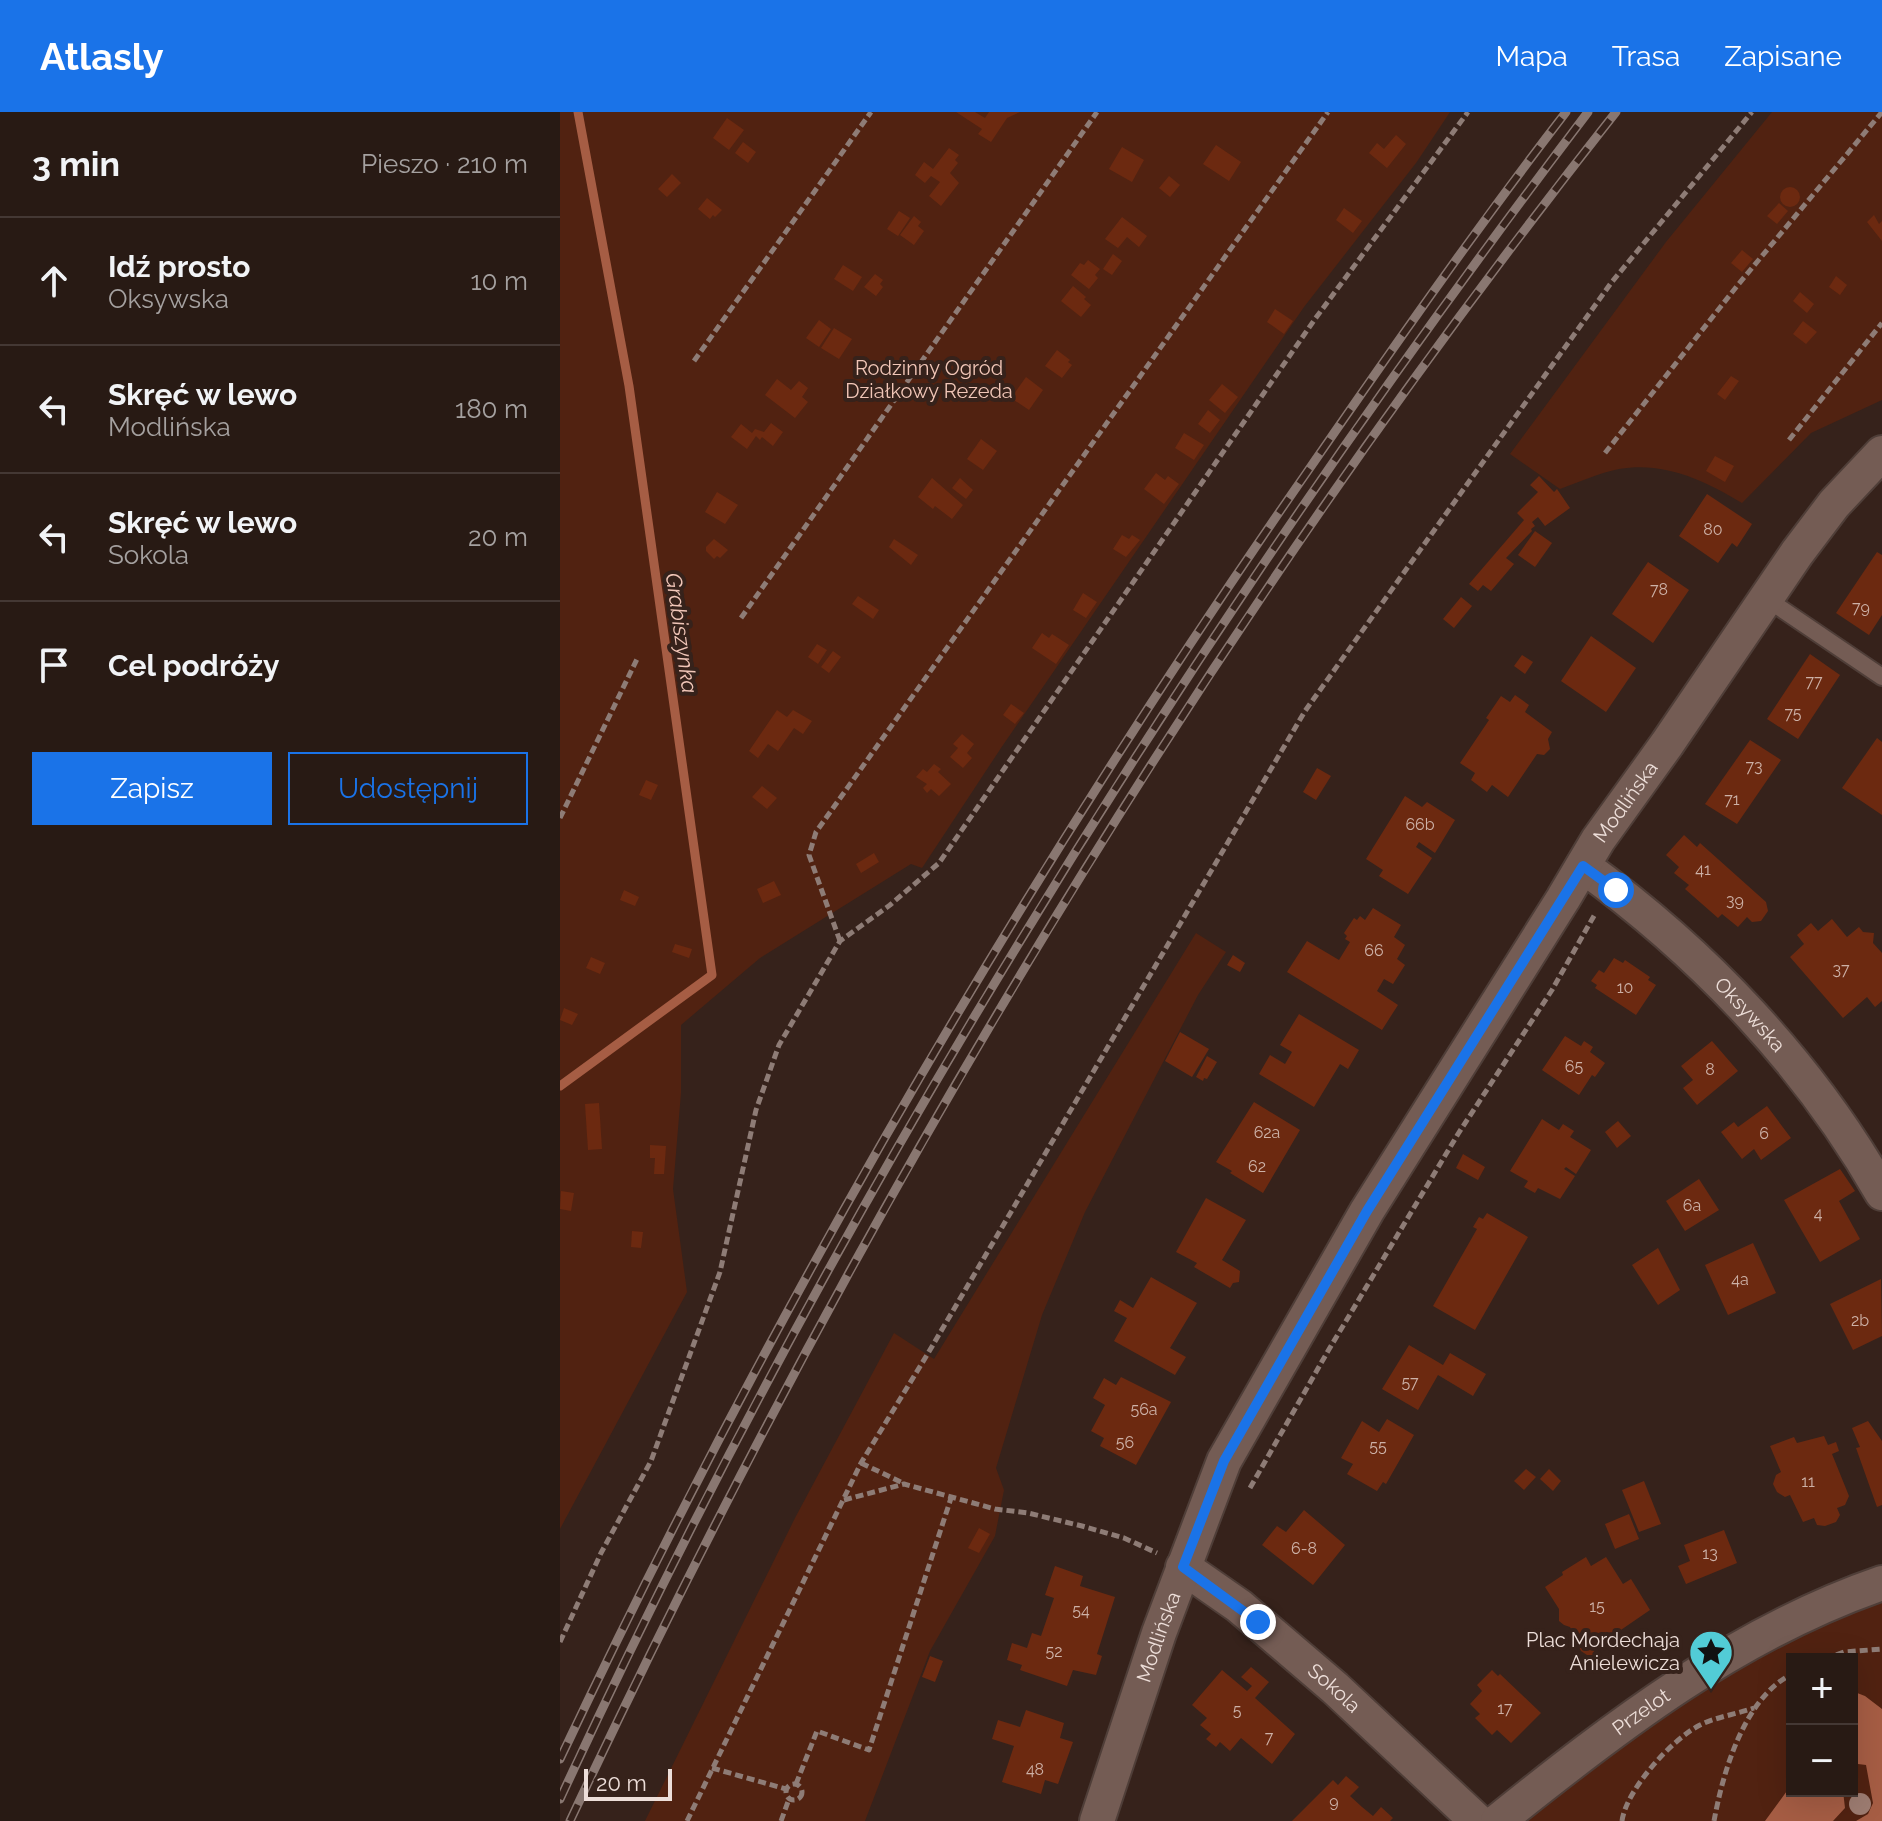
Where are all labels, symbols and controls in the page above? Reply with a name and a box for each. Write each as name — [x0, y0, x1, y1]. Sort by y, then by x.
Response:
text: Atlasly — [40, 34, 164, 79]
text: Mapa — [1496, 40, 1568, 73]
text: Trasa — [1612, 40, 1680, 73]
text: Zapisane — [1724, 40, 1842, 73]
text: 3 min — [32, 144, 120, 184]
text: Pieszo · 210 m — [361, 149, 528, 179]
text: Idź prosto — [108, 249, 251, 284]
icon: ahead — [32, 259, 76, 303]
text: 10 m — [470, 266, 528, 296]
text: Oksywska — [108, 284, 229, 314]
park label: Rodzinny Ogród Działkowy Rezeda — [845, 356, 1013, 403]
text: Skręć w lewo — [108, 377, 297, 412]
icon: left — [32, 387, 76, 431]
text: 180 m — [455, 394, 528, 424]
text: Modlińska — [108, 412, 231, 442]
text: Skręć w lewo — [108, 505, 297, 540]
icon: left — [32, 515, 76, 559]
house number: 80 — [1703, 520, 1723, 539]
text: 20 m — [468, 522, 528, 552]
text: Sokola — [108, 540, 189, 570]
water label: Grabiszynka — [661, 571, 703, 695]
house number: 78 — [1650, 580, 1668, 599]
house number: 79 — [1852, 598, 1870, 617]
icon: arrive — [32, 643, 76, 687]
text: Cel podróży — [108, 648, 280, 683]
house number: 77 — [1805, 672, 1823, 691]
house number: 75 — [1784, 704, 1802, 723]
button: Zapisz — [32, 752, 272, 825]
button: Udostępnij — [288, 752, 528, 825]
street label: Modlińska — [1588, 756, 1663, 847]
house number: 73 — [1745, 757, 1763, 776]
house number: 71 — [1724, 790, 1740, 809]
house number: 66b — [1405, 815, 1435, 834]
house number: 41 — [1695, 860, 1711, 879]
route start — [1598, 872, 1634, 908]
house number: 39 — [1726, 891, 1744, 910]
house number: 66 — [1364, 941, 1384, 960]
house number: 37 — [1832, 960, 1850, 979]
street label: Oksywska — [1710, 972, 1790, 1057]
house number: 10 — [1617, 978, 1633, 997]
house number: 65 — [1565, 1057, 1583, 1076]
house number: 8 — [1705, 1060, 1715, 1079]
house number: 62a — [1254, 1123, 1280, 1142]
house number: 6 — [1759, 1124, 1769, 1143]
house number: 62 — [1248, 1157, 1266, 1176]
house number: 6a — [1683, 1196, 1701, 1215]
house number: 4 — [1814, 1204, 1823, 1223]
house number: 4a — [1731, 1270, 1749, 1289]
house number: 2b — [1851, 1311, 1869, 1330]
house number: 57 — [1401, 1373, 1419, 1392]
house number: 56a — [1130, 1400, 1158, 1419]
house number: 56 — [1116, 1433, 1134, 1452]
house number: 55 — [1369, 1437, 1387, 1456]
house number: 11 — [1801, 1472, 1815, 1491]
house number: 6-8 — [1291, 1539, 1317, 1558]
house number: 13 — [1702, 1544, 1718, 1563]
street label: Modlińska — [1132, 1588, 1186, 1685]
house number: 15 — [1589, 1597, 1605, 1616]
house number: 54 — [1072, 1601, 1090, 1620]
route end — [1240, 1604, 1276, 1640]
place label: Plac Mordechaja Anielewicza — [1526, 1628, 1680, 1675]
place icon: Plac Mordechaja Anielewicza — [1687, 1628, 1735, 1691]
house number: 52 — [1045, 1642, 1063, 1661]
map controls — [1786, 1653, 1858, 1797]
button: + — [1786, 1653, 1858, 1725]
street label: Sokola — [1303, 1658, 1366, 1718]
street label: Przelot — [1608, 1683, 1675, 1740]
house number: 17 — [1497, 1699, 1513, 1718]
house number: 5 — [1233, 1701, 1242, 1720]
button: − — [1786, 1725, 1858, 1797]
house number: 7 — [1265, 1728, 1274, 1747]
house number: 48 — [1026, 1760, 1044, 1779]
scale bar — [584, 1765, 672, 1801]
text: 20 m — [596, 1770, 647, 1796]
house number: 9 — [1329, 1792, 1339, 1811]

